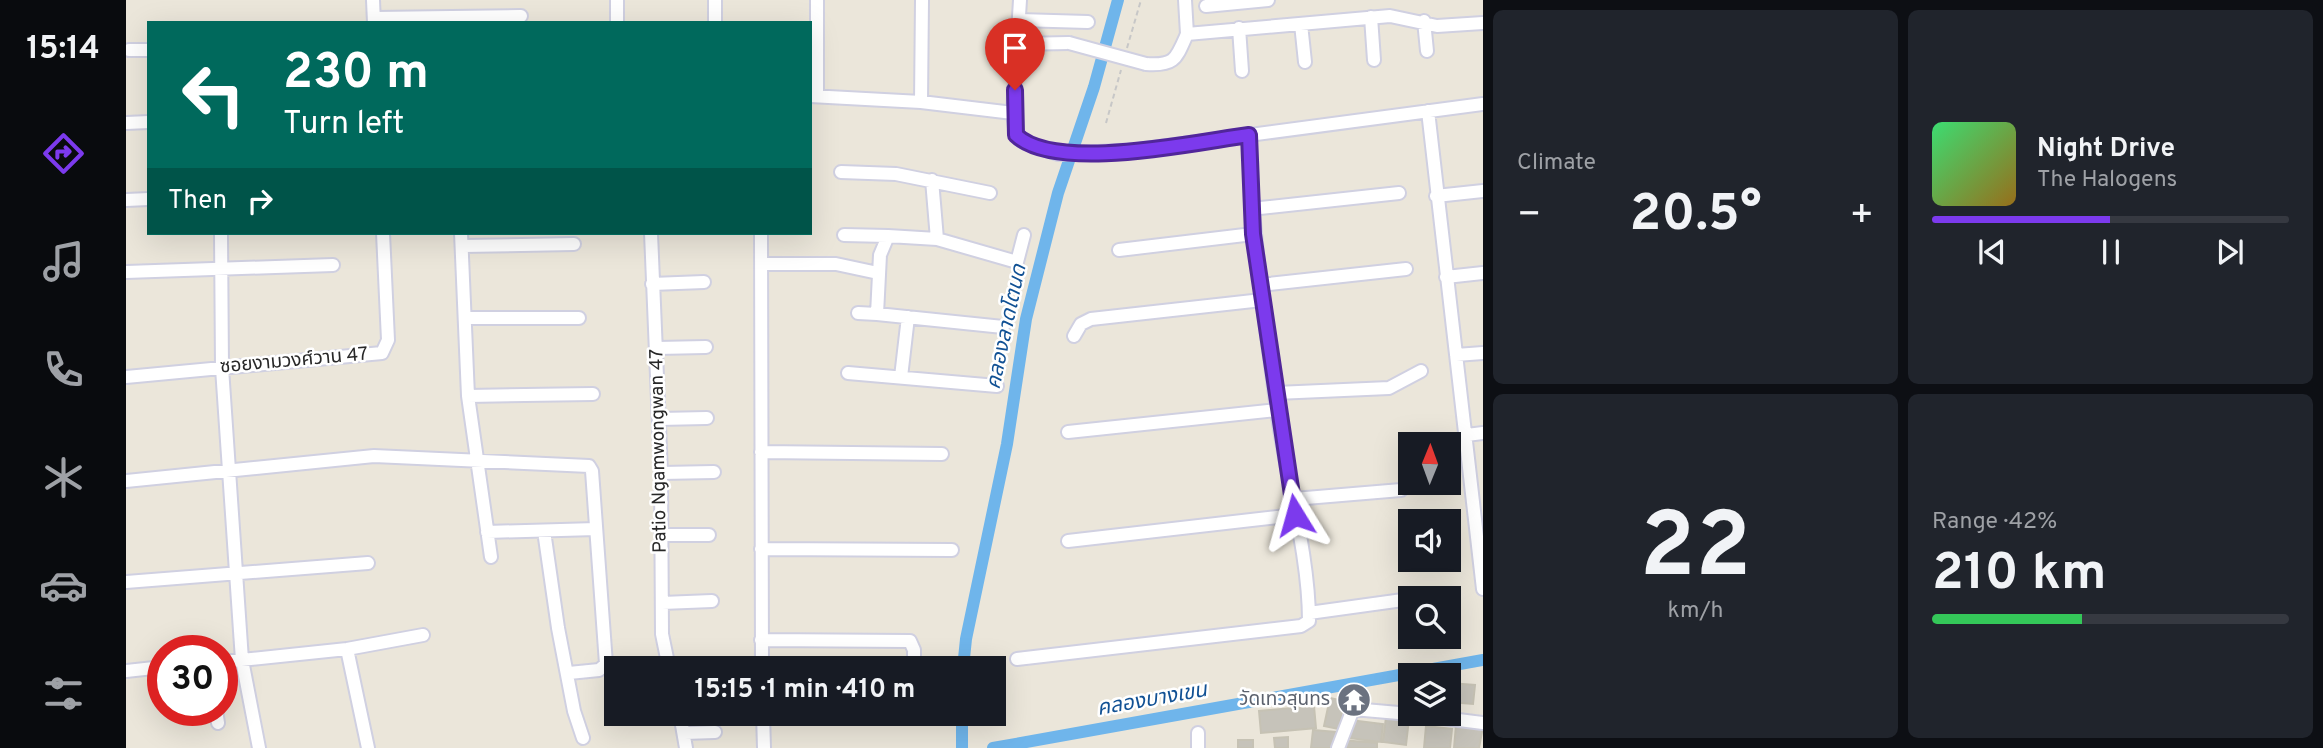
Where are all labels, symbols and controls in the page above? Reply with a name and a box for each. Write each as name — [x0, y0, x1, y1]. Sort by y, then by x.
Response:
pin — [985, 18, 1045, 90]
icon: arrive — [996, 29, 1034, 67]
text: 15:14 — [26, 30, 100, 70]
text: 230 m — [283, 44, 429, 106]
icon: left — [168, 49, 259, 140]
text: Turn left — [283, 105, 404, 145]
icon: directions — [39, 129, 88, 178]
text: Night Drive — [2037, 133, 2175, 166]
text: Climate — [1517, 149, 1596, 178]
text: The Halogens — [2037, 166, 2177, 195]
icon: right — [241, 182, 279, 220]
text: 20.5° — [1629, 183, 1762, 249]
text: Then — [168, 185, 227, 218]
text: − — [1517, 192, 1542, 241]
text: + — [1849, 192, 1874, 241]
icon: previous — [1973, 233, 2011, 271]
icon: pause — [2092, 233, 2130, 271]
icon: next — [2211, 233, 2249, 271]
icon: music — [39, 237, 88, 286]
water label: คลองลาดโตนด — [981, 261, 1034, 392]
street label: ซอยงามวงศ์วาน 47 — [219, 343, 369, 379]
icon: phone — [39, 345, 88, 394]
street label: Patio Ngamwongwan 47 — [645, 349, 673, 553]
north arrow — [1398, 432, 1461, 495]
map controls — [1398, 432, 1461, 726]
icon: climate — [39, 453, 88, 502]
position arrow — [1258, 478, 1332, 552]
text: 22 — [1640, 494, 1751, 609]
text: Range · 42% — [1932, 508, 2057, 537]
button: sound — [1398, 509, 1461, 572]
text: 210 km — [1932, 542, 2107, 608]
icon: car — [39, 561, 88, 610]
button: search — [1398, 586, 1461, 649]
text: km/h — [1668, 597, 1723, 626]
speed limit sign: 30 — [147, 635, 238, 726]
button: layers — [1398, 663, 1461, 726]
icon: filters — [39, 669, 88, 718]
text: 15:15 · 1 min · 410 m — [695, 674, 915, 707]
water label: คลองบางเขน — [1095, 677, 1210, 723]
temple icon: วัดเทวสุนทร — [1335, 681, 1373, 719]
place label: วัดเทวสุนทร — [1239, 688, 1330, 712]

